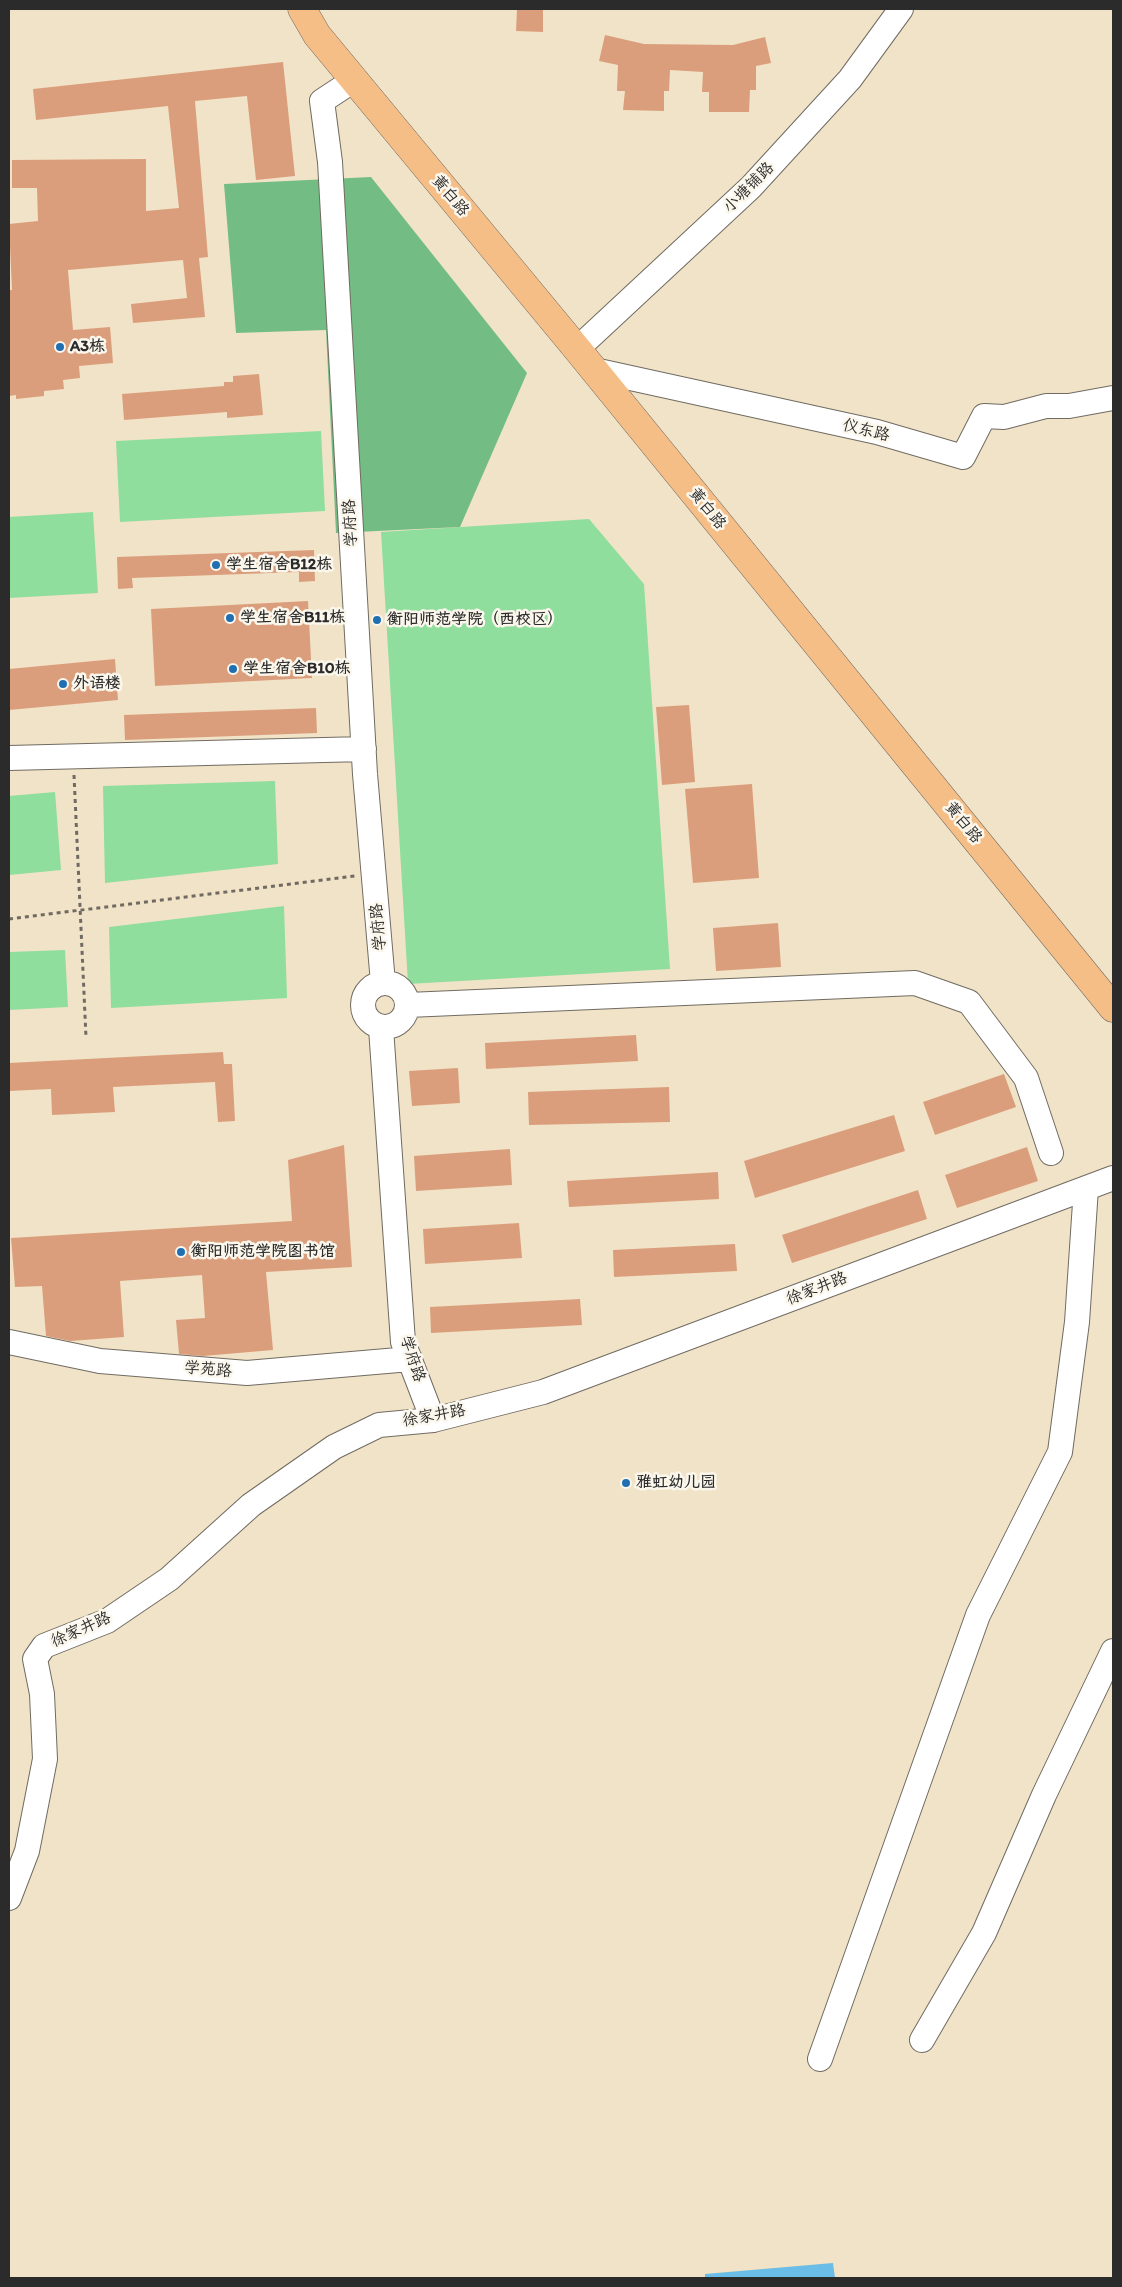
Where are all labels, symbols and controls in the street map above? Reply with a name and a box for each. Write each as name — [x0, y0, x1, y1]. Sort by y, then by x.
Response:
street label: 小塘铺路 — [720, 159, 778, 217]
street label: 黄白路 — [427, 171, 473, 221]
place label: A3栋 — [70, 337, 105, 357]
marker: A3栋 — [54, 341, 66, 353]
street label: 仪东路 — [840, 416, 892, 446]
street label: 黄白路 — [684, 484, 730, 534]
street label: 学府路 — [340, 499, 362, 547]
place label: 学生宿舍B12栋 — [226, 555, 332, 575]
marker: 学生宿舍B12栋 — [210, 559, 222, 571]
place label: 学生宿舍B11栋 — [240, 608, 345, 628]
place label: 衡阳师范学院（西校区） — [387, 610, 563, 630]
marker: 学生宿舍B11栋 — [224, 612, 236, 624]
marker: 衡阳师范学院（西校区） — [371, 614, 383, 626]
place label: 学生宿舍B10栋 — [243, 659, 351, 679]
marker: 学生宿舍B10栋 — [227, 663, 239, 675]
place label: 外语楼 — [73, 674, 121, 694]
marker: 外语楼 — [57, 678, 69, 690]
street label: 黄白路 — [940, 798, 986, 848]
street label: 学府路 — [367, 902, 391, 952]
place label: 衡阳师范学院图书馆 — [191, 1242, 335, 1262]
marker: 衡阳师范学院图书馆 — [175, 1246, 187, 1258]
street label: 徐家井路 — [784, 1269, 850, 1309]
street label: 学府路 — [395, 1333, 429, 1385]
street label: 学苑路 — [183, 1358, 233, 1382]
street label: 徐家井路 — [401, 1401, 467, 1431]
place label: 雅虹幼儿园 — [636, 1473, 716, 1493]
marker: 雅虹幼儿园 — [620, 1477, 632, 1489]
street label: 徐家井路 — [48, 1608, 114, 1652]

